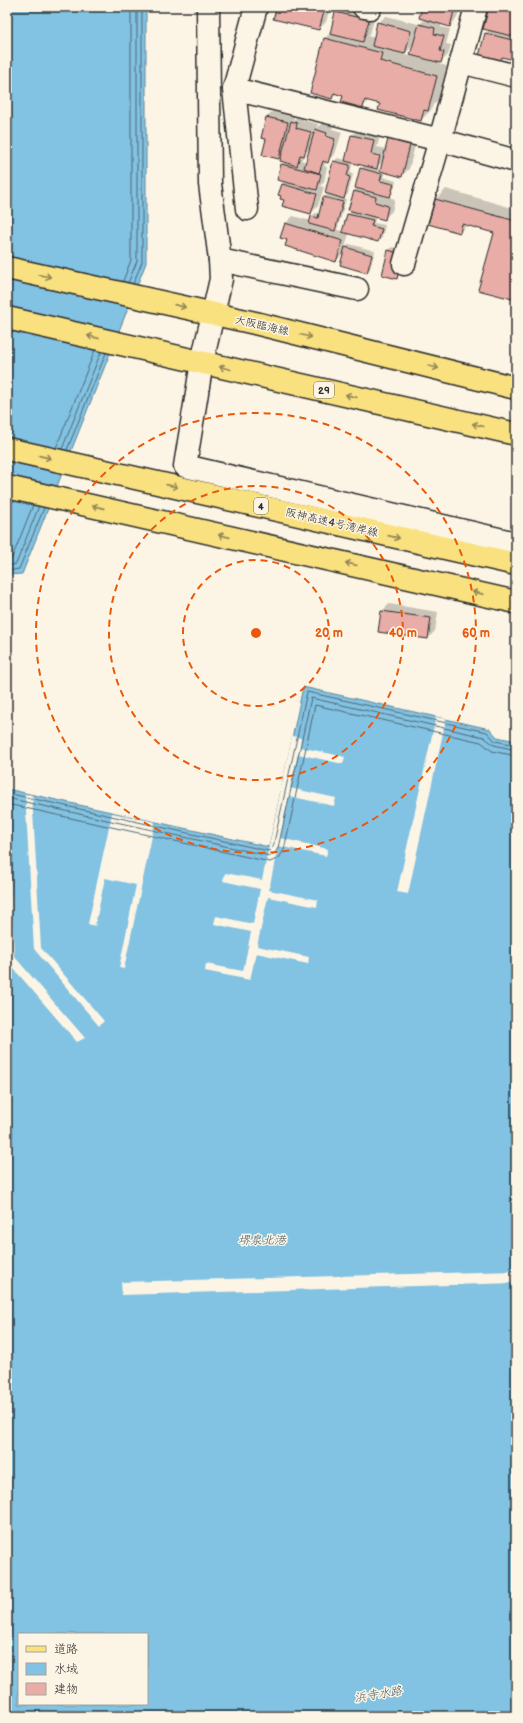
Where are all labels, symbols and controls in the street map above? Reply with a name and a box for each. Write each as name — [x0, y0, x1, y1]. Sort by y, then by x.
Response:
one-way arrow — [38, 273, 51, 281]
one-way arrow — [173, 302, 186, 310]
street label: 大阪臨海線 — [234, 313, 290, 338]
one-way arrow — [87, 332, 100, 340]
one-way arrow — [300, 332, 313, 340]
one-way arrow — [218, 363, 231, 371]
one-way arrow — [426, 364, 439, 371]
road number: 29 — [314, 382, 334, 398]
one-way arrow — [345, 392, 358, 400]
one-way arrow — [472, 421, 485, 428]
one-way arrow — [38, 454, 51, 462]
one-way arrow — [165, 483, 178, 491]
road number: 4 — [254, 498, 268, 514]
one-way arrow — [91, 503, 104, 511]
street label: 阪神高速4号湾岸線 — [284, 506, 379, 539]
one-way arrow — [218, 531, 231, 539]
one-way arrow — [387, 533, 400, 541]
one-way arrow — [345, 560, 358, 568]
one-way arrow — [472, 589, 485, 597]
centre of rings — [249, 626, 263, 640]
text: 20 m — [315, 626, 343, 641]
text: 40 m — [389, 626, 417, 641]
text: 60 m — [462, 626, 490, 641]
water label: 堺泉北港 — [238, 1233, 287, 1248]
legend — [18, 1633, 148, 1705]
text: 道路 — [54, 1642, 78, 1657]
text: 水域 — [54, 1662, 78, 1677]
text: 建物 — [54, 1682, 78, 1697]
water label: 浜寺水路 — [353, 1683, 404, 1706]

